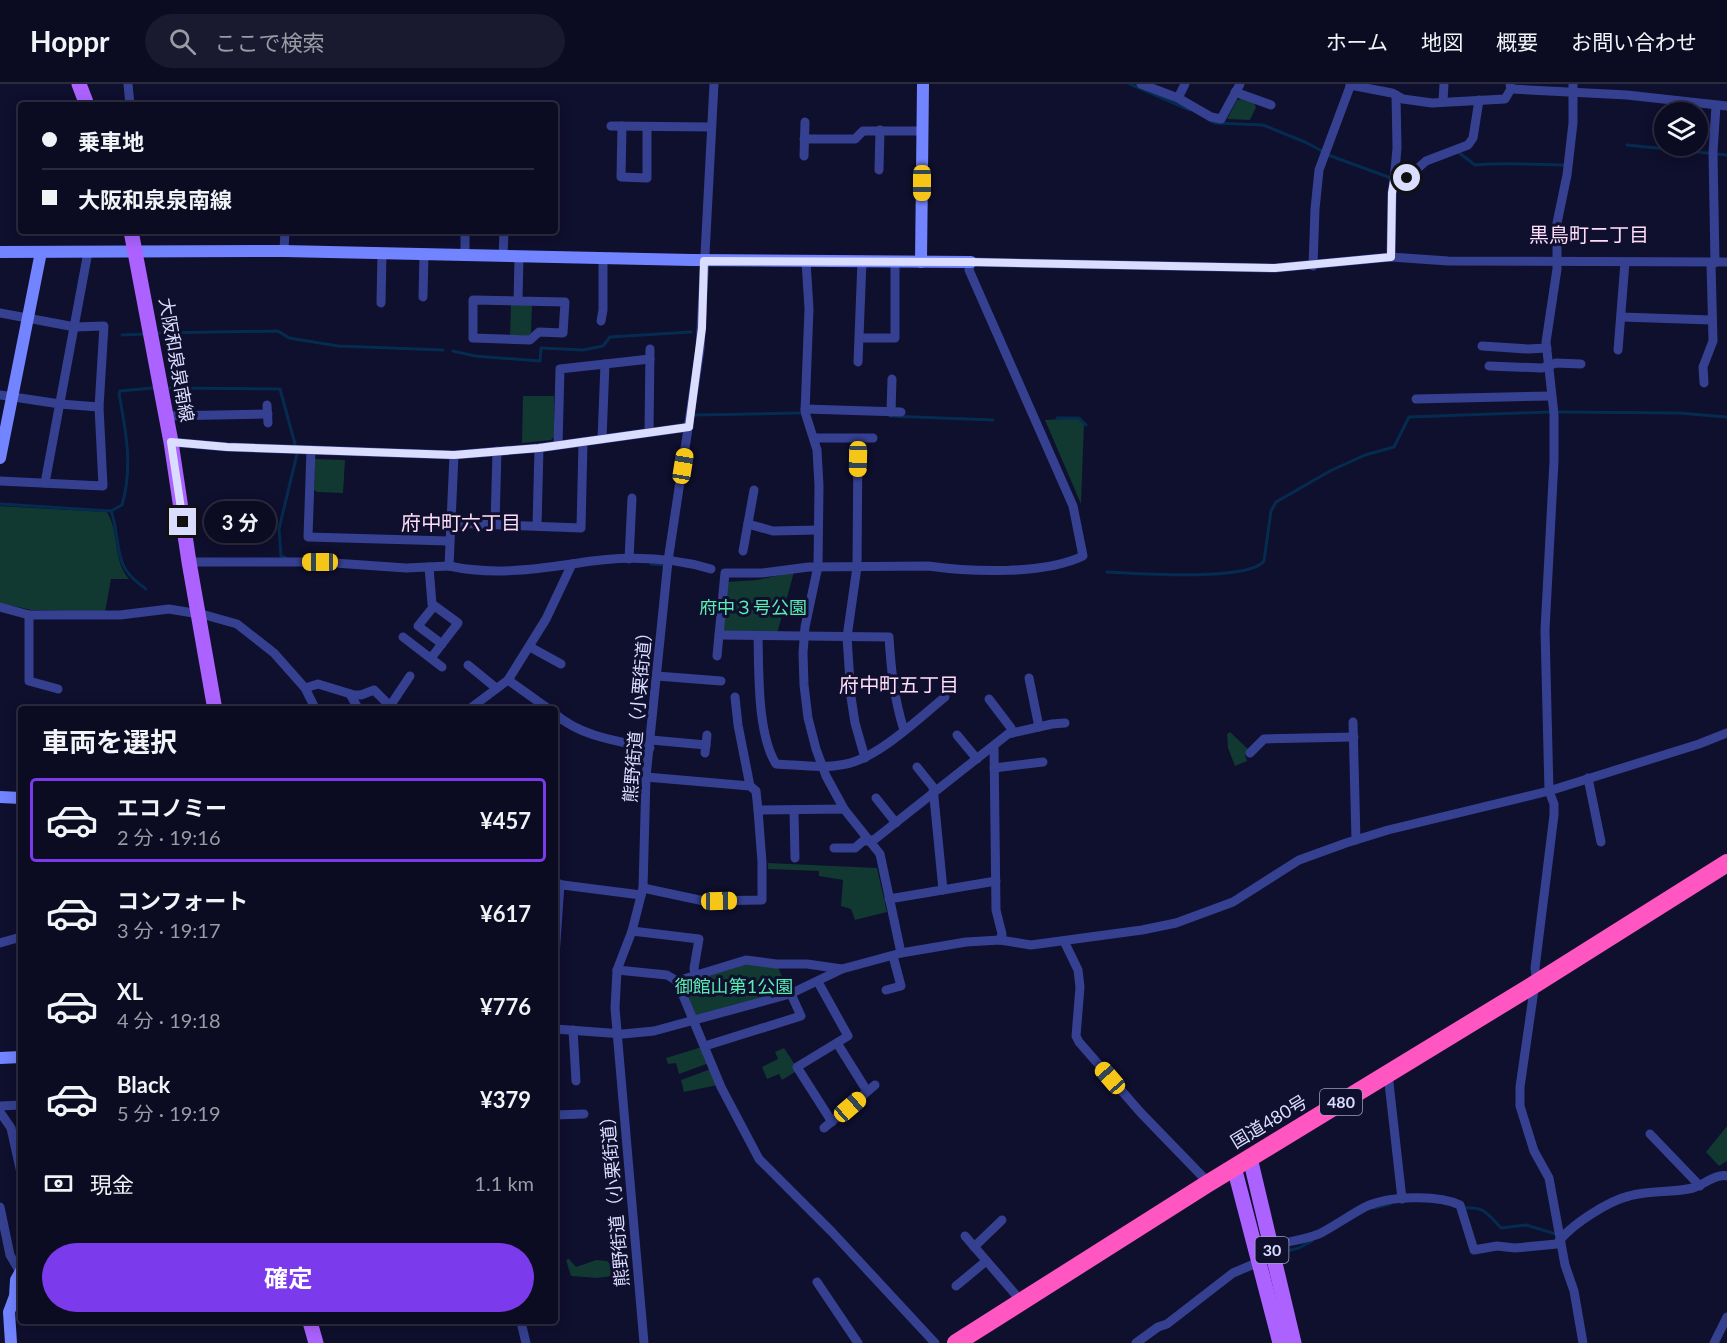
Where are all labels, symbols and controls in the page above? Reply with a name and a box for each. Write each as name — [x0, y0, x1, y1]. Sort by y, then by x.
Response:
search box — [145, 14, 565, 68]
text: Hoppr — [30, 24, 109, 58]
icon: search — [166, 25, 199, 58]
text: ここで検索 — [214, 29, 325, 56]
text: ホーム — [1326, 29, 1388, 54]
text: 地図 — [1421, 29, 1463, 54]
text: 概要 — [1496, 29, 1538, 54]
text: お問い合わせ — [1571, 29, 1697, 54]
map controls — [1654, 102, 1708, 156]
button: layers — [1654, 102, 1708, 156]
text: 乗車地 — [78, 128, 144, 155]
route start — [1393, 164, 1420, 191]
car — [913, 165, 931, 201]
text: 大阪和泉泉南線 — [78, 186, 232, 213]
district label: 黒鳥町二丁目 — [1529, 222, 1649, 246]
street label: 大阪和泉泉南線 — [155, 296, 199, 424]
car — [849, 441, 867, 477]
car — [671, 447, 695, 485]
callout: 3 分 — [204, 501, 276, 543]
route end — [169, 508, 196, 535]
text: 3 分 — [222, 510, 258, 534]
district label: 府中町六丁目 — [401, 510, 521, 534]
car — [302, 553, 338, 571]
park label: 府中３号公園 — [699, 596, 807, 618]
street label: 熊野街道（小栗街道） — [618, 622, 656, 804]
district label: 府中町五丁目 — [839, 672, 959, 696]
text: 車両を選択 — [42, 725, 177, 758]
icon: car — [45, 793, 99, 847]
text: エコノミー — [117, 794, 227, 821]
text: ¥457 — [480, 807, 531, 834]
text: 2 分 · 19:16 — [117, 825, 221, 849]
icon: car — [45, 886, 99, 940]
text: コンフォート — [117, 887, 248, 914]
car — [701, 892, 737, 910]
text: ¥617 — [480, 900, 531, 927]
text: 3 分 · 19:17 — [117, 918, 221, 942]
park label: 御館山第1公園 — [675, 975, 793, 997]
text: XL — [117, 978, 143, 1005]
icon: car — [45, 979, 99, 1033]
text: ¥776 — [480, 993, 531, 1020]
text: 4 分 · 19:18 — [117, 1008, 221, 1032]
car — [1091, 1059, 1129, 1097]
text: Black — [117, 1071, 170, 1098]
icon: car — [45, 1072, 99, 1126]
text: ¥379 — [480, 1086, 531, 1113]
car — [831, 1088, 869, 1126]
road number: 480 — [1320, 1089, 1362, 1115]
street label: 国道480号 — [1226, 1090, 1311, 1153]
text: 5 分 · 19:19 — [117, 1101, 221, 1125]
street label: 熊野街道（小栗街道） — [595, 1106, 633, 1288]
icon: cash — [42, 1167, 75, 1200]
text: 現金 — [90, 1171, 134, 1198]
text: 1.1 km — [474, 1171, 534, 1195]
road number: 30 — [1256, 1237, 1288, 1263]
button: 確定 — [42, 1243, 534, 1312]

